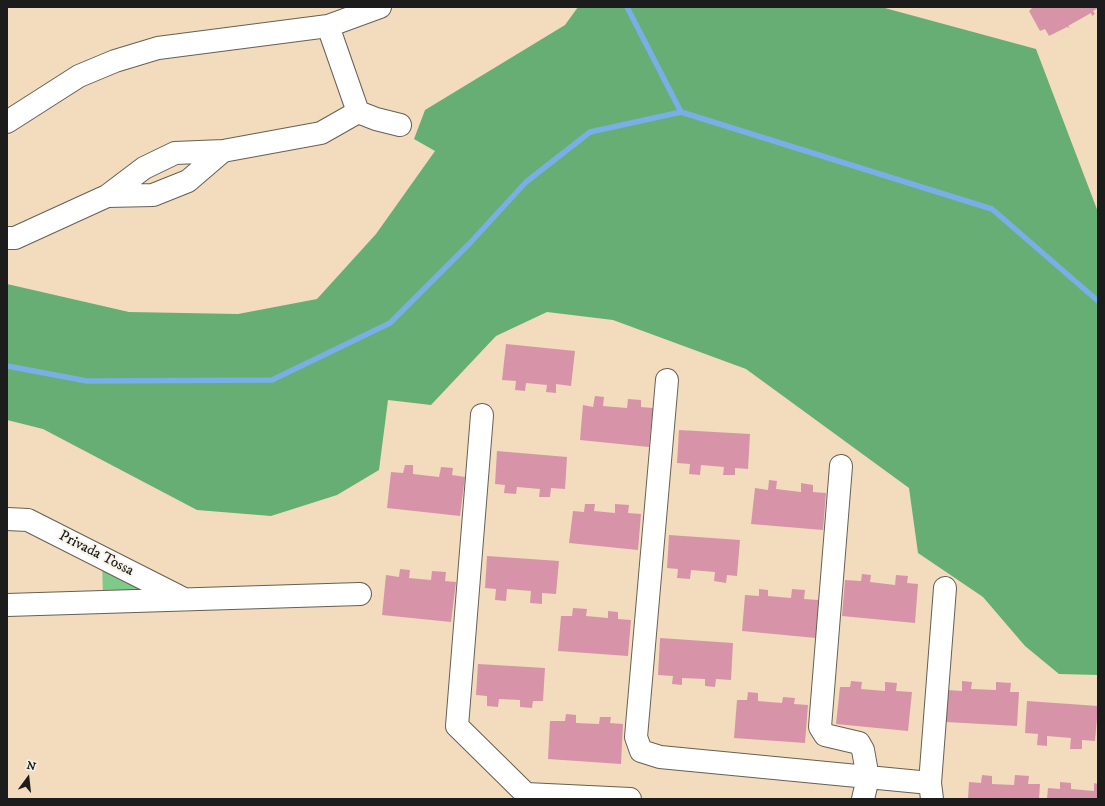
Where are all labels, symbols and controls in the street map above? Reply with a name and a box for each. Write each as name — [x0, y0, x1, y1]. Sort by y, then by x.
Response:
street label: Privada Tossa — [56, 527, 136, 581]
north arrow — [8, 758, 48, 798]
text: N — [25, 758, 37, 774]

